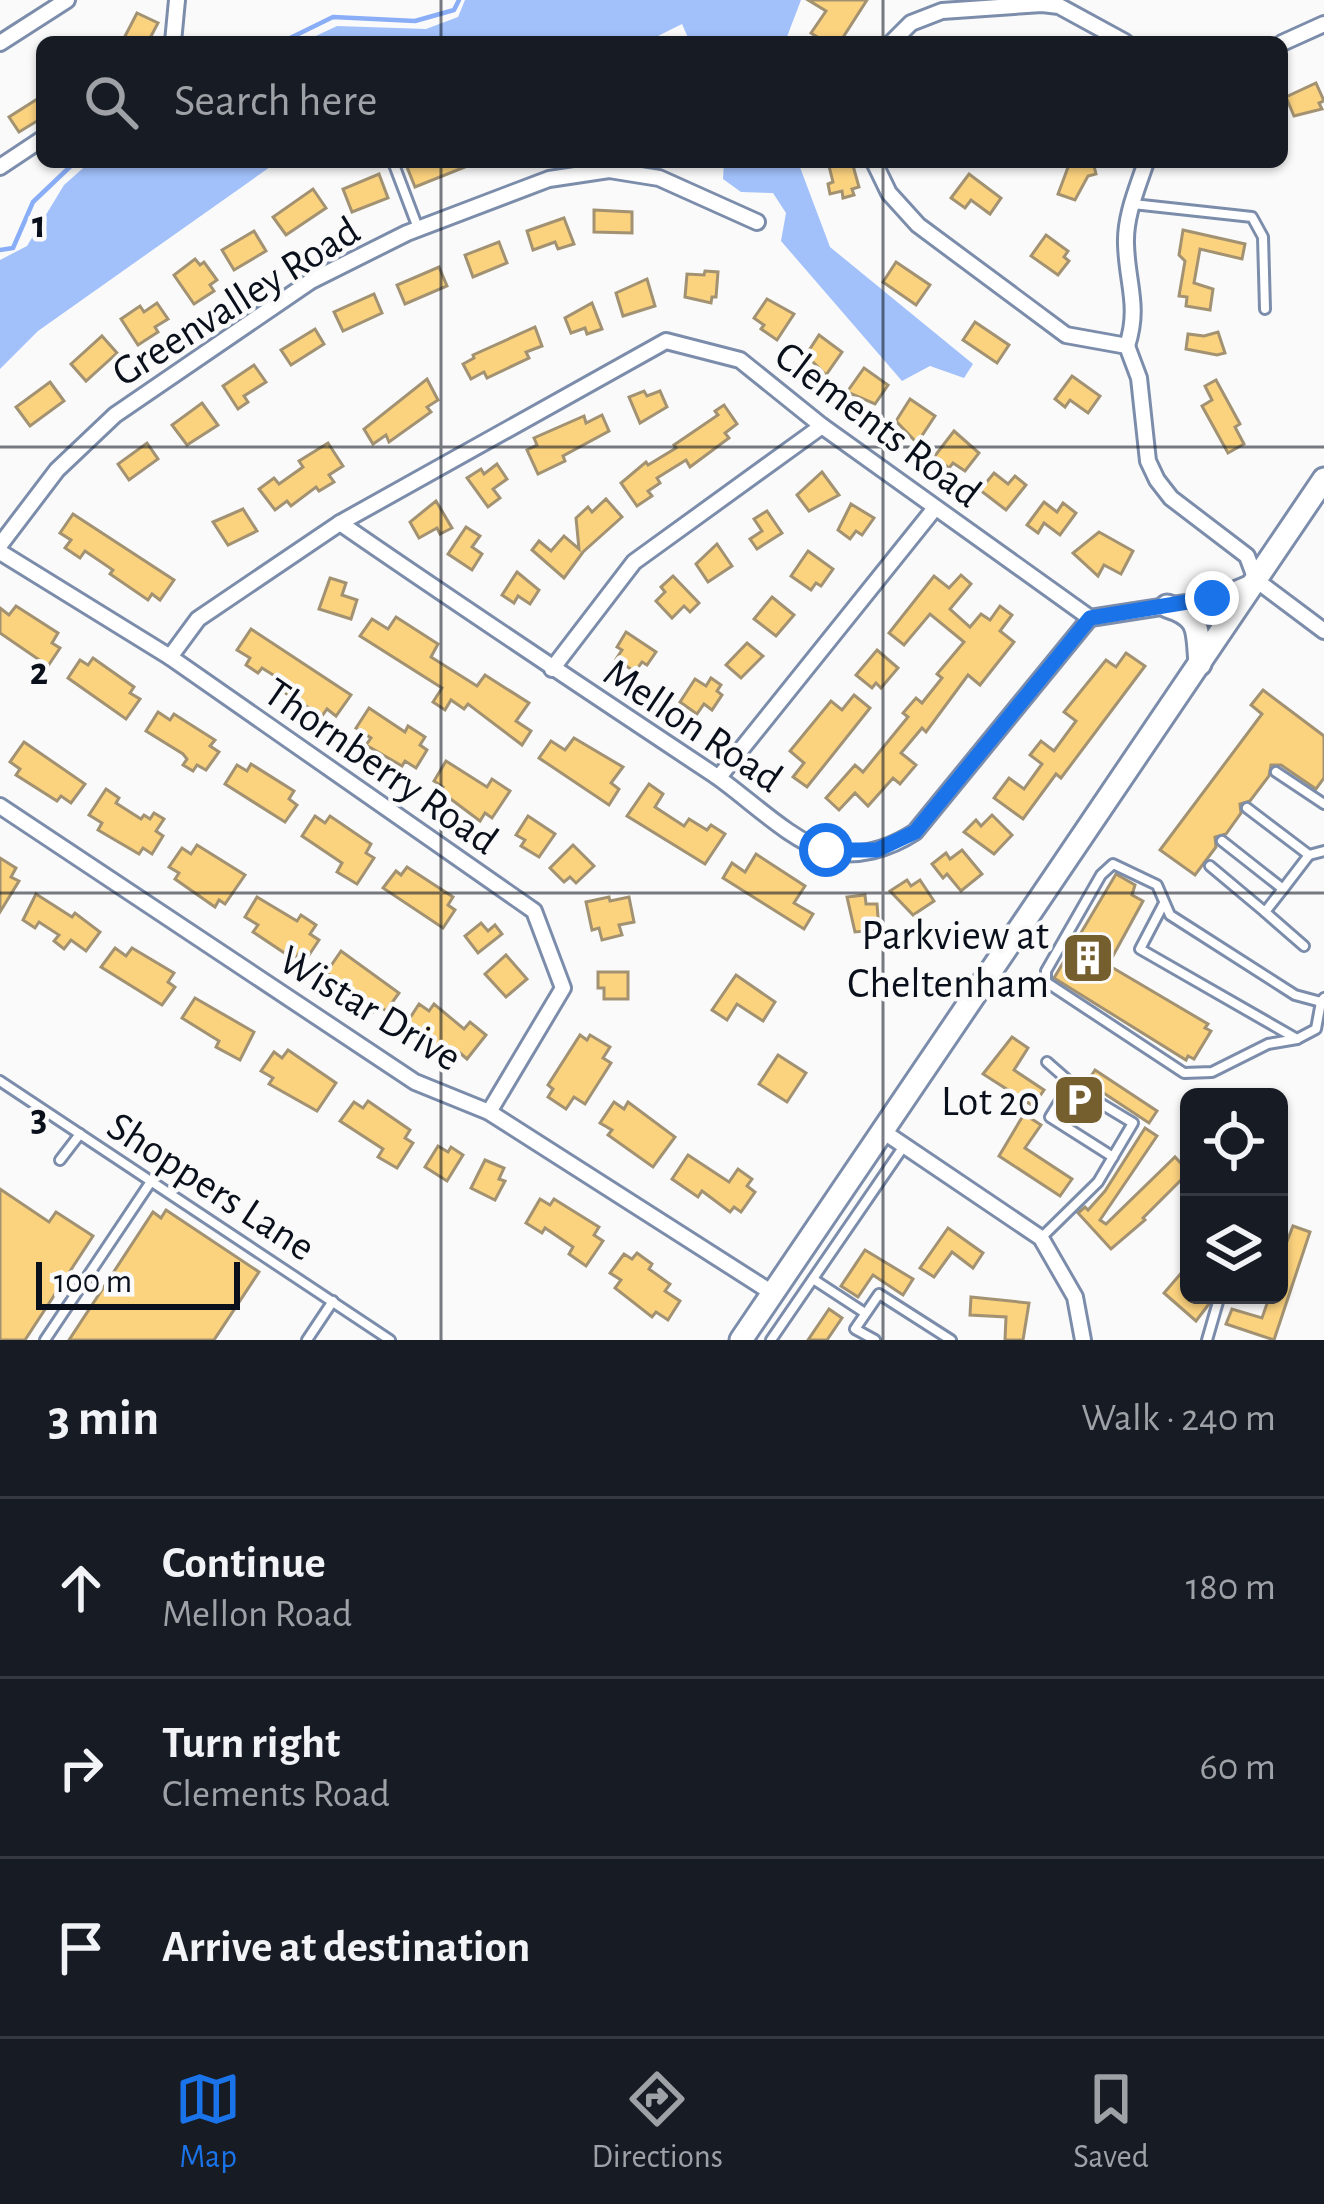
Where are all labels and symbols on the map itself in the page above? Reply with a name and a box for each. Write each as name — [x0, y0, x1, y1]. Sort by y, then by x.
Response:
text: 1 — [32, 206, 46, 245]
street label: Greenvalley Road — [105, 209, 367, 394]
street label: Clements Road — [767, 334, 989, 515]
route end — [1185, 571, 1239, 625]
street label: Mellon Road — [596, 651, 790, 800]
text: 2 — [30, 653, 48, 692]
street label: Thornberry Road — [256, 671, 505, 863]
route start — [799, 823, 853, 877]
place label: Parkview at Cheltenham — [847, 915, 1049, 1005]
building icon: Parkview at Cheltenham — [1060, 930, 1116, 986]
street label: Wistar Drive — [272, 938, 468, 1079]
parking icon: Lot 20 — [1051, 1072, 1107, 1128]
place label: Lot 20 — [941, 1081, 1040, 1123]
text: 3 — [31, 1099, 47, 1138]
street label: Shoppers Lane — [100, 1104, 322, 1269]
scale bar — [36, 1256, 240, 1309]

